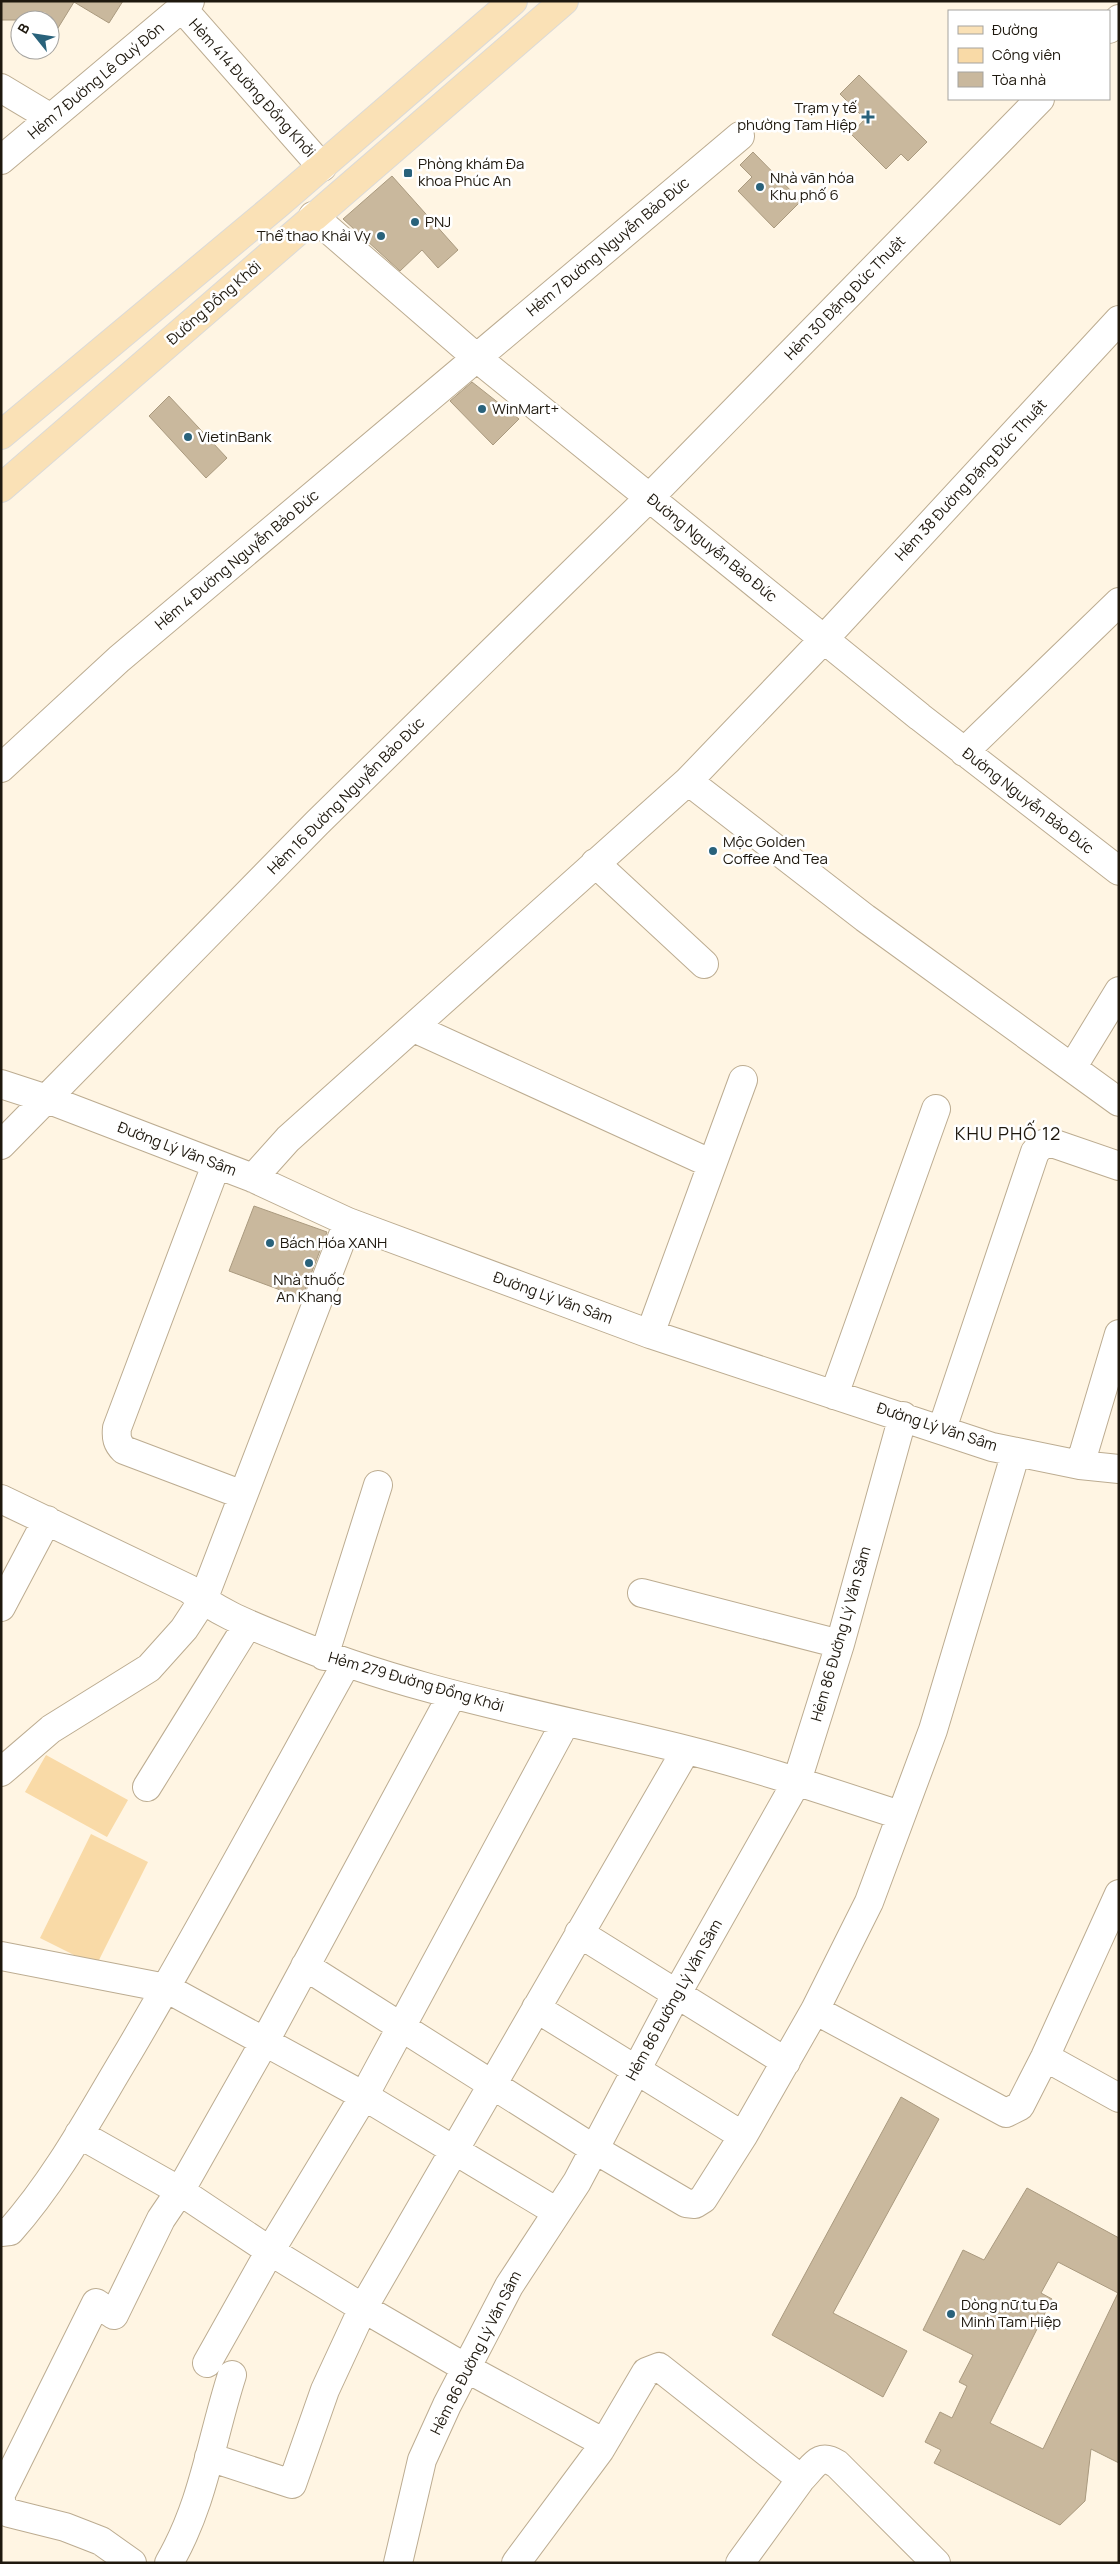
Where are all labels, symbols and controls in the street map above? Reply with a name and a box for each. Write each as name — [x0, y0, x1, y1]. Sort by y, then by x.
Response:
north arrow — [10, 10, 60, 60]
legend — [948, 10, 1110, 100]
street label: Hẻm 414 Đường Đồng Khởi — [184, 14, 320, 162]
street label: Hẻm 7 Đường Lê Quý Đôn — [23, 17, 168, 144]
text: Đường — [992, 19, 1038, 40]
text: B — [13, 20, 34, 37]
text: Công viên — [992, 44, 1061, 65]
text: Tòa nhà — [992, 69, 1046, 90]
place label: Trạm y tế phường Tam Hiệp — [737, 97, 857, 135]
marker: Trạm y tế phường Tam Hiệp — [861, 110, 875, 124]
place label: Phòng khám Đa khoa Phúc An — [418, 153, 524, 191]
marker: Phòng khám Đa khoa Phúc An — [402, 167, 414, 179]
place label: Nhà văn hóa Khu phố 6 — [770, 167, 854, 205]
street label: Hẻm 7 Đường Nguyễn Bảo Đức — [522, 172, 694, 321]
marker: Nhà văn hóa Khu phố 6 — [754, 181, 766, 193]
place label: PNJ — [425, 211, 451, 232]
marker: PNJ — [409, 216, 421, 228]
place label: Thể thao Khải Vy — [257, 225, 371, 246]
marker: Thể thao Khải Vy — [375, 230, 387, 242]
street label: Hẻm 30 Đặng Đức Thuật — [780, 231, 910, 365]
street label: Đường Đồng Khởi — [162, 256, 265, 349]
street label: Hẻm 38 Đường Đặng Đức Thuật — [890, 394, 1051, 565]
place label: WinMart+ — [492, 398, 559, 419]
marker: WinMart+ — [476, 403, 488, 415]
place label: VietinBank — [198, 426, 272, 447]
marker: VietinBank — [182, 431, 194, 443]
street label: Hẻm 4 Đường Nguyễn Bảo Đức — [150, 485, 323, 635]
street label: Đường Nguyễn Bảo Đức — [643, 489, 782, 607]
street label: Hẻm 16 Đường Nguyễn Bảo Đức — [262, 712, 429, 879]
street label: Đường Nguyễn Bảo Đức — [958, 743, 1098, 859]
place label: Mộc Golden Coffee And Tea — [723, 831, 828, 869]
marker: Mộc Golden Coffee And Tea — [707, 845, 719, 857]
street label: Đường Lý Văn Sâm — [115, 1116, 240, 1181]
district label: KHU PHỐ 12 — [955, 1120, 1061, 1145]
place label: Bách Hóa XANH — [280, 1232, 387, 1253]
marker: Bách Hóa XANH — [264, 1237, 276, 1249]
marker: Nhà thuốc An Khang — [303, 1257, 315, 1269]
street label: Đường Lý Văn Sâm — [491, 1266, 616, 1329]
place label: Nhà thuốc An Khang — [273, 1269, 345, 1307]
street label: Đường Lý Văn Sâm — [874, 1397, 1000, 1456]
street label: Hẻm 86 Đường Lý Văn Sâm — [805, 1544, 876, 1724]
street label: Hẻm 279 Đường Đồng Khởi — [326, 1646, 506, 1717]
street label: Hẻm 86 Đường Lý Văn Sâm — [620, 1915, 727, 2084]
street label: Hẻm 86 Đường Lý Văn Sâm — [425, 2267, 526, 2438]
place label: Dòng nữ tu Đa Minh Tam Hiệp — [961, 2294, 1061, 2332]
marker: Dòng nữ tu Đa Minh Tam Hiệp — [945, 2308, 957, 2320]

